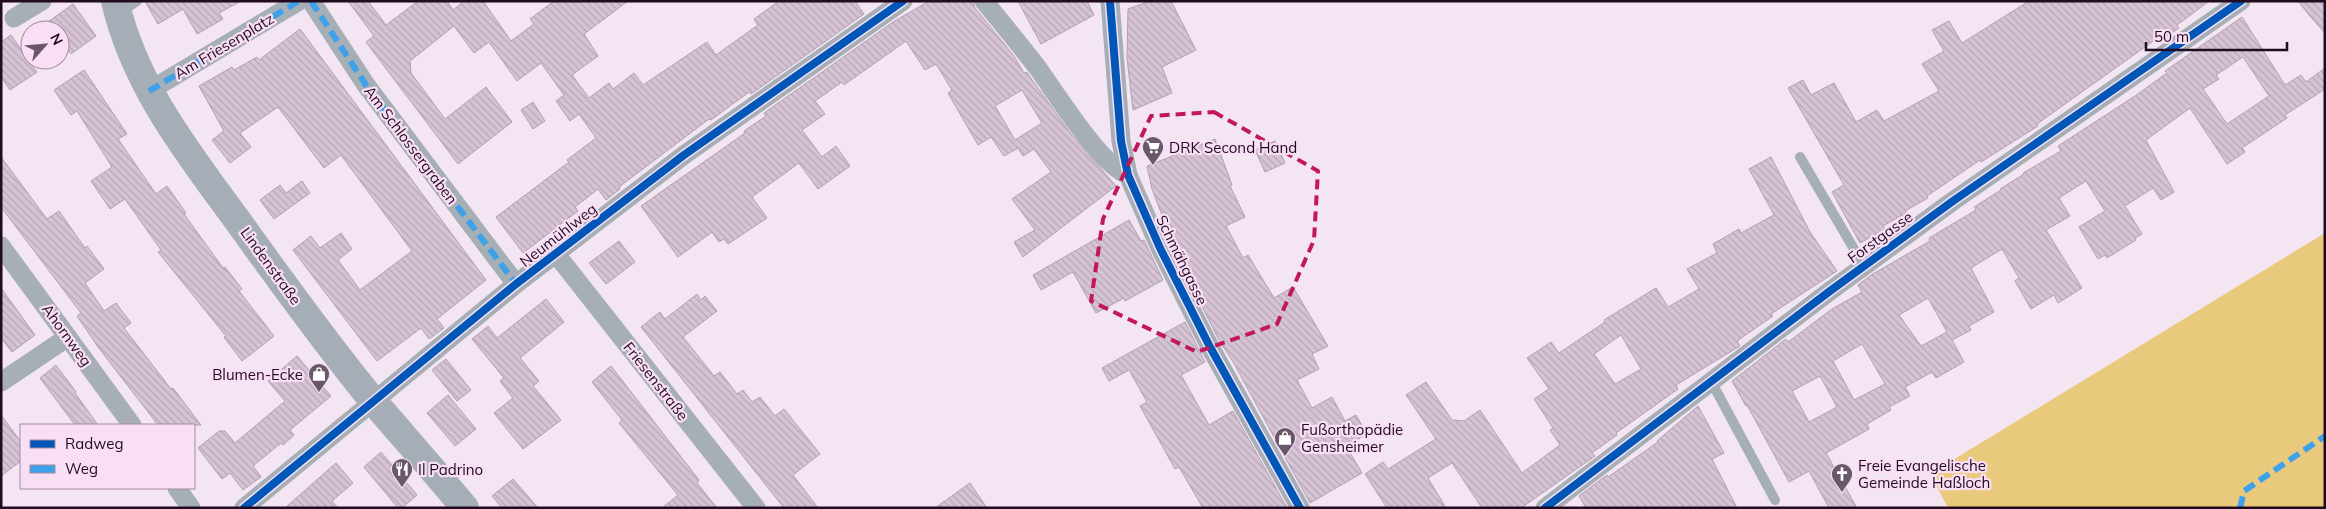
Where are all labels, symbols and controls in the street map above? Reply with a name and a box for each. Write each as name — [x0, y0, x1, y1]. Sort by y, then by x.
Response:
street label: Am Friesenplatz — [171, 9, 277, 83]
north arrow — [20, 20, 70, 70]
scale bar — [2146, 20, 2287, 52]
text: 50 m — [2154, 27, 2189, 46]
text: N — [46, 30, 67, 48]
street label: Am Schlossergraben — [360, 82, 462, 208]
supermarket icon: DRK Second Hand — [1141, 135, 1165, 166]
place label: DRK Second Hand — [1169, 138, 1297, 157]
street label: Neumühlweg — [516, 199, 600, 271]
street label: Forstgasse — [1844, 207, 1916, 267]
street label: Schmähgasse — [1152, 212, 1212, 308]
street label: Lindenstraße — [237, 224, 305, 308]
street label: Ahornweg — [38, 300, 96, 370]
street label: Friesenstraße — [619, 338, 693, 424]
shop icon: Blumen-Ecke — [307, 362, 331, 393]
place label: Blumen-Ecke — [212, 365, 303, 384]
place label: Fußorthopädie Gensheimer — [1301, 420, 1403, 456]
legend — [20, 424, 195, 489]
shop icon: Fußorthopädie Gensheimer — [1273, 426, 1297, 457]
text: Radweg — [65, 434, 123, 453]
place label: Freie Evangelische Gemeinde Haßloch — [1858, 456, 1990, 492]
restaurant icon: Il Padrino — [390, 457, 414, 488]
text: Weg — [65, 459, 98, 478]
place label: Il Padrino — [418, 460, 483, 479]
church icon: Freie Evangelische Gemeinde Haßloch — [1830, 462, 1854, 493]

